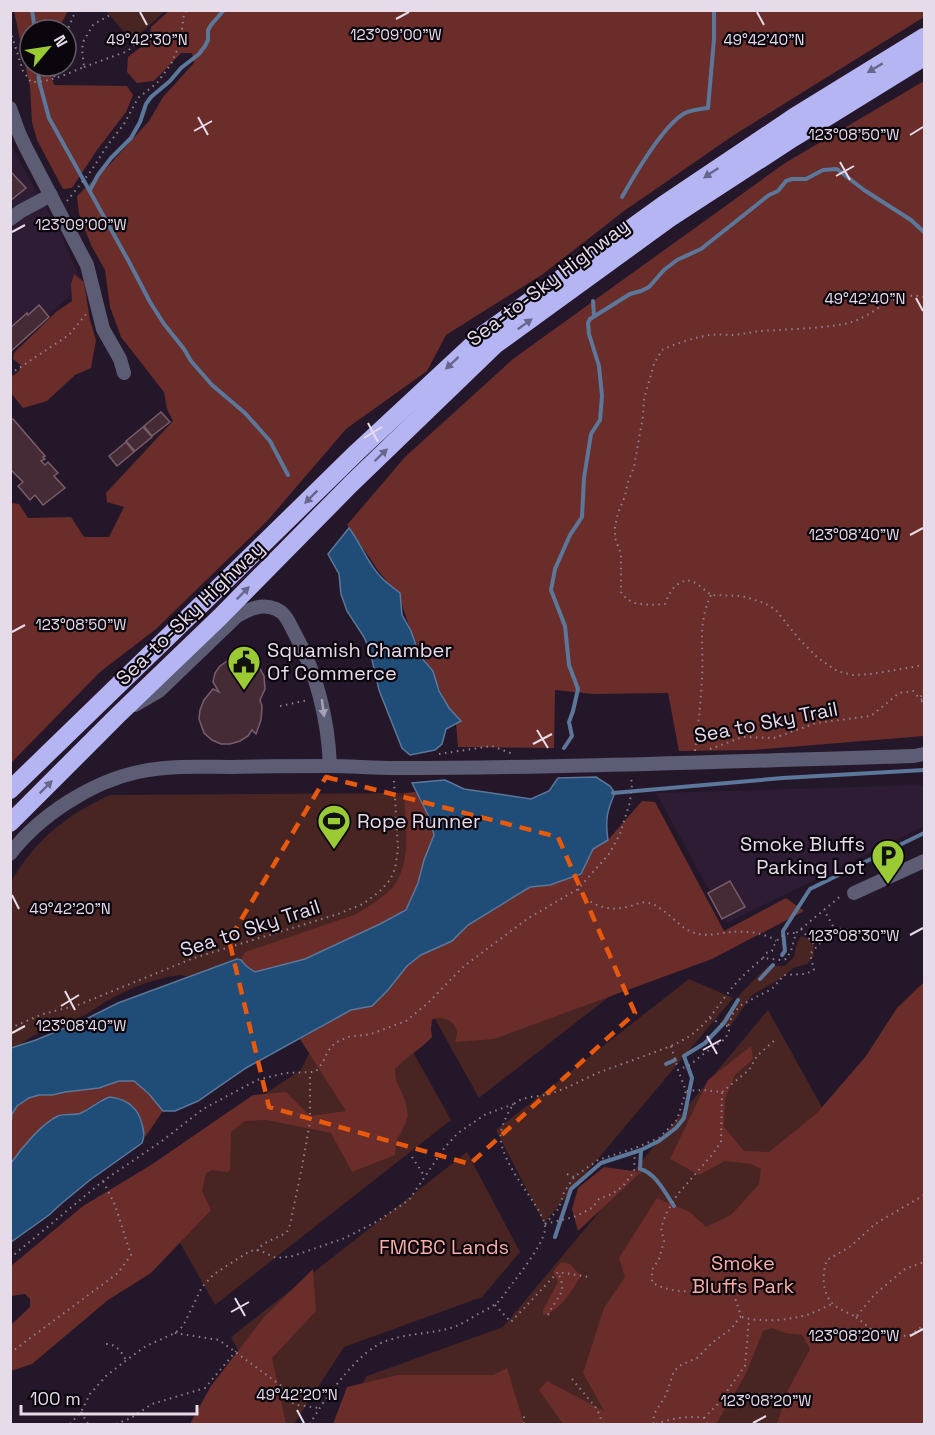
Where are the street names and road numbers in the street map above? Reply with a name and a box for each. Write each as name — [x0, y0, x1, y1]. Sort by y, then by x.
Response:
street label: Sea-to-Sky Highway — [461, 212, 635, 352]
street label: Sea-to-Sky Highway — [110, 535, 270, 691]
street label: Sea to Sky Trail — [692, 695, 840, 749]
street label: Sea to Sky Trail — [177, 893, 323, 963]

